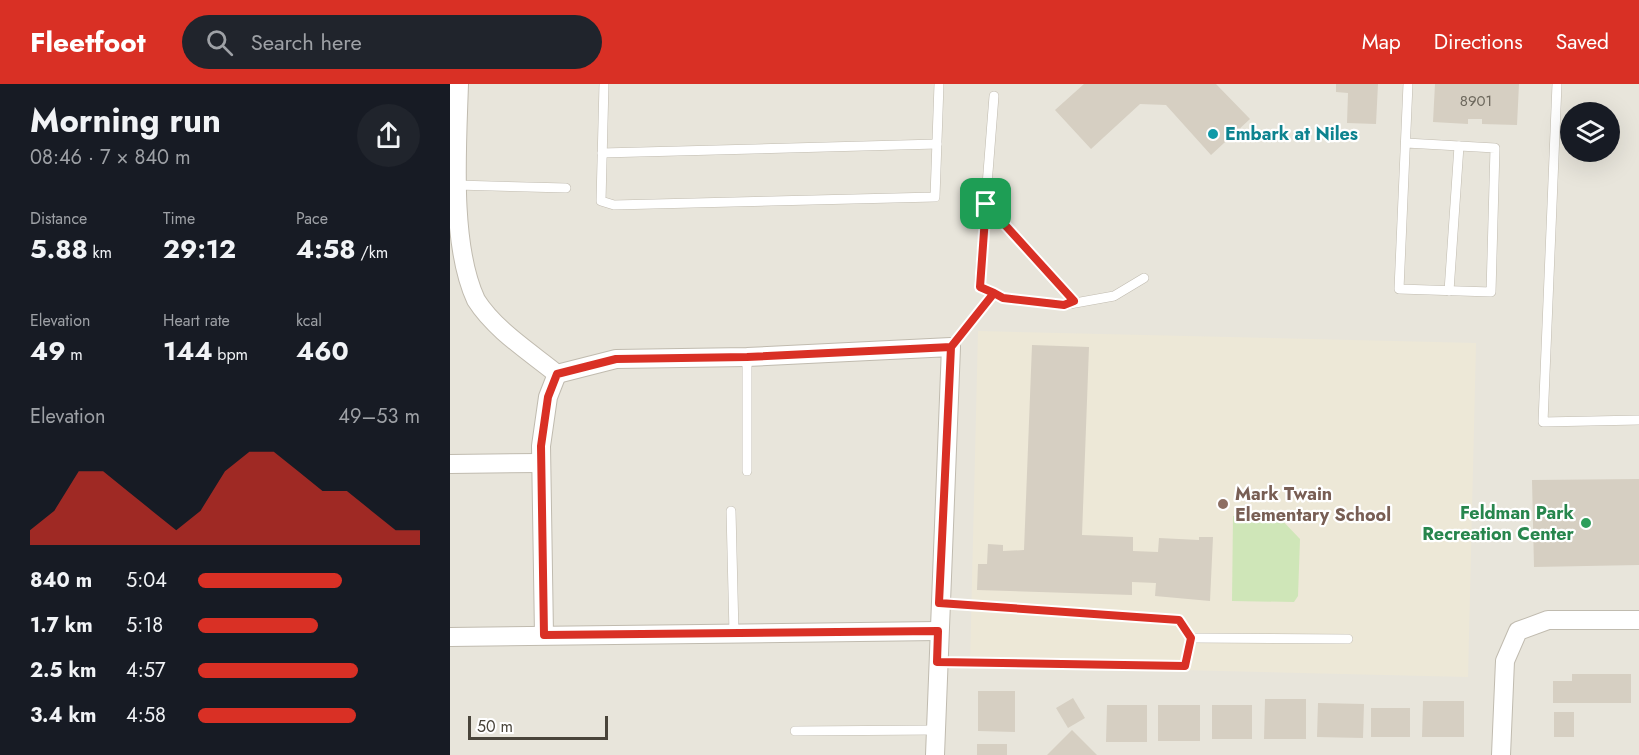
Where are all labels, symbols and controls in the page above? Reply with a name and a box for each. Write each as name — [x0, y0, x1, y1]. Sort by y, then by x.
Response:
search box — [182, 15, 602, 69]
text: Fleetfoot — [30, 22, 146, 63]
icon: search — [203, 26, 236, 59]
text: Search here — [251, 26, 362, 58]
text: Map — [1362, 27, 1401, 57]
text: Directions — [1434, 27, 1523, 57]
text: Saved — [1556, 27, 1609, 57]
house number: 8901 — [1460, 90, 1492, 112]
text: Morning run — [30, 97, 221, 144]
map controls — [1560, 102, 1620, 162]
button: layers — [1560, 102, 1620, 162]
button: share — [357, 104, 420, 167]
place label: Embark at Niles — [1225, 121, 1358, 147]
marker: Embark at Niles — [1206, 127, 1220, 141]
text: 08:46 · 7 × 840 m — [30, 143, 191, 172]
pin — [960, 178, 1011, 229]
icon: arrive — [969, 187, 1002, 220]
text: Distance — [30, 207, 87, 230]
text: Time — [163, 207, 195, 230]
text: Pace — [296, 207, 328, 230]
text: 5.88 — [30, 230, 88, 268]
text: 29:12 — [163, 230, 236, 268]
text: 4:58 — [296, 230, 356, 268]
text: km — [88, 241, 112, 264]
text: /km — [356, 241, 388, 264]
text: Elevation — [30, 309, 90, 332]
text: Heart rate — [163, 309, 230, 332]
text: kcal — [296, 309, 322, 332]
text: 49 — [30, 332, 66, 370]
text: 144 — [163, 332, 213, 370]
text: 460 — [296, 332, 349, 370]
text: m — [66, 343, 83, 366]
text: bpm — [213, 343, 248, 366]
text: Elevation — [30, 402, 105, 431]
text: 49–53 m — [338, 402, 420, 431]
place label: Mark Twain Elementary School — [1235, 481, 1391, 528]
marker: Mark Twain Elementary School — [1216, 497, 1230, 511]
place label: Feldman Park Recreation Center — [1422, 500, 1575, 547]
marker: Feldman Park Recreation Center — [1579, 516, 1593, 530]
text: 840 m — [30, 566, 92, 595]
text: 5:04 — [126, 566, 167, 595]
text: 1.7 km — [30, 611, 93, 640]
text: 5:18 — [126, 611, 163, 640]
text: 2.5 km — [30, 656, 96, 685]
text: 4:57 — [126, 656, 165, 685]
text: 3.4 km — [30, 701, 96, 730]
text: 4:58 — [126, 701, 166, 730]
scale bar — [468, 713, 608, 740]
text: 50 m — [477, 715, 513, 738]

